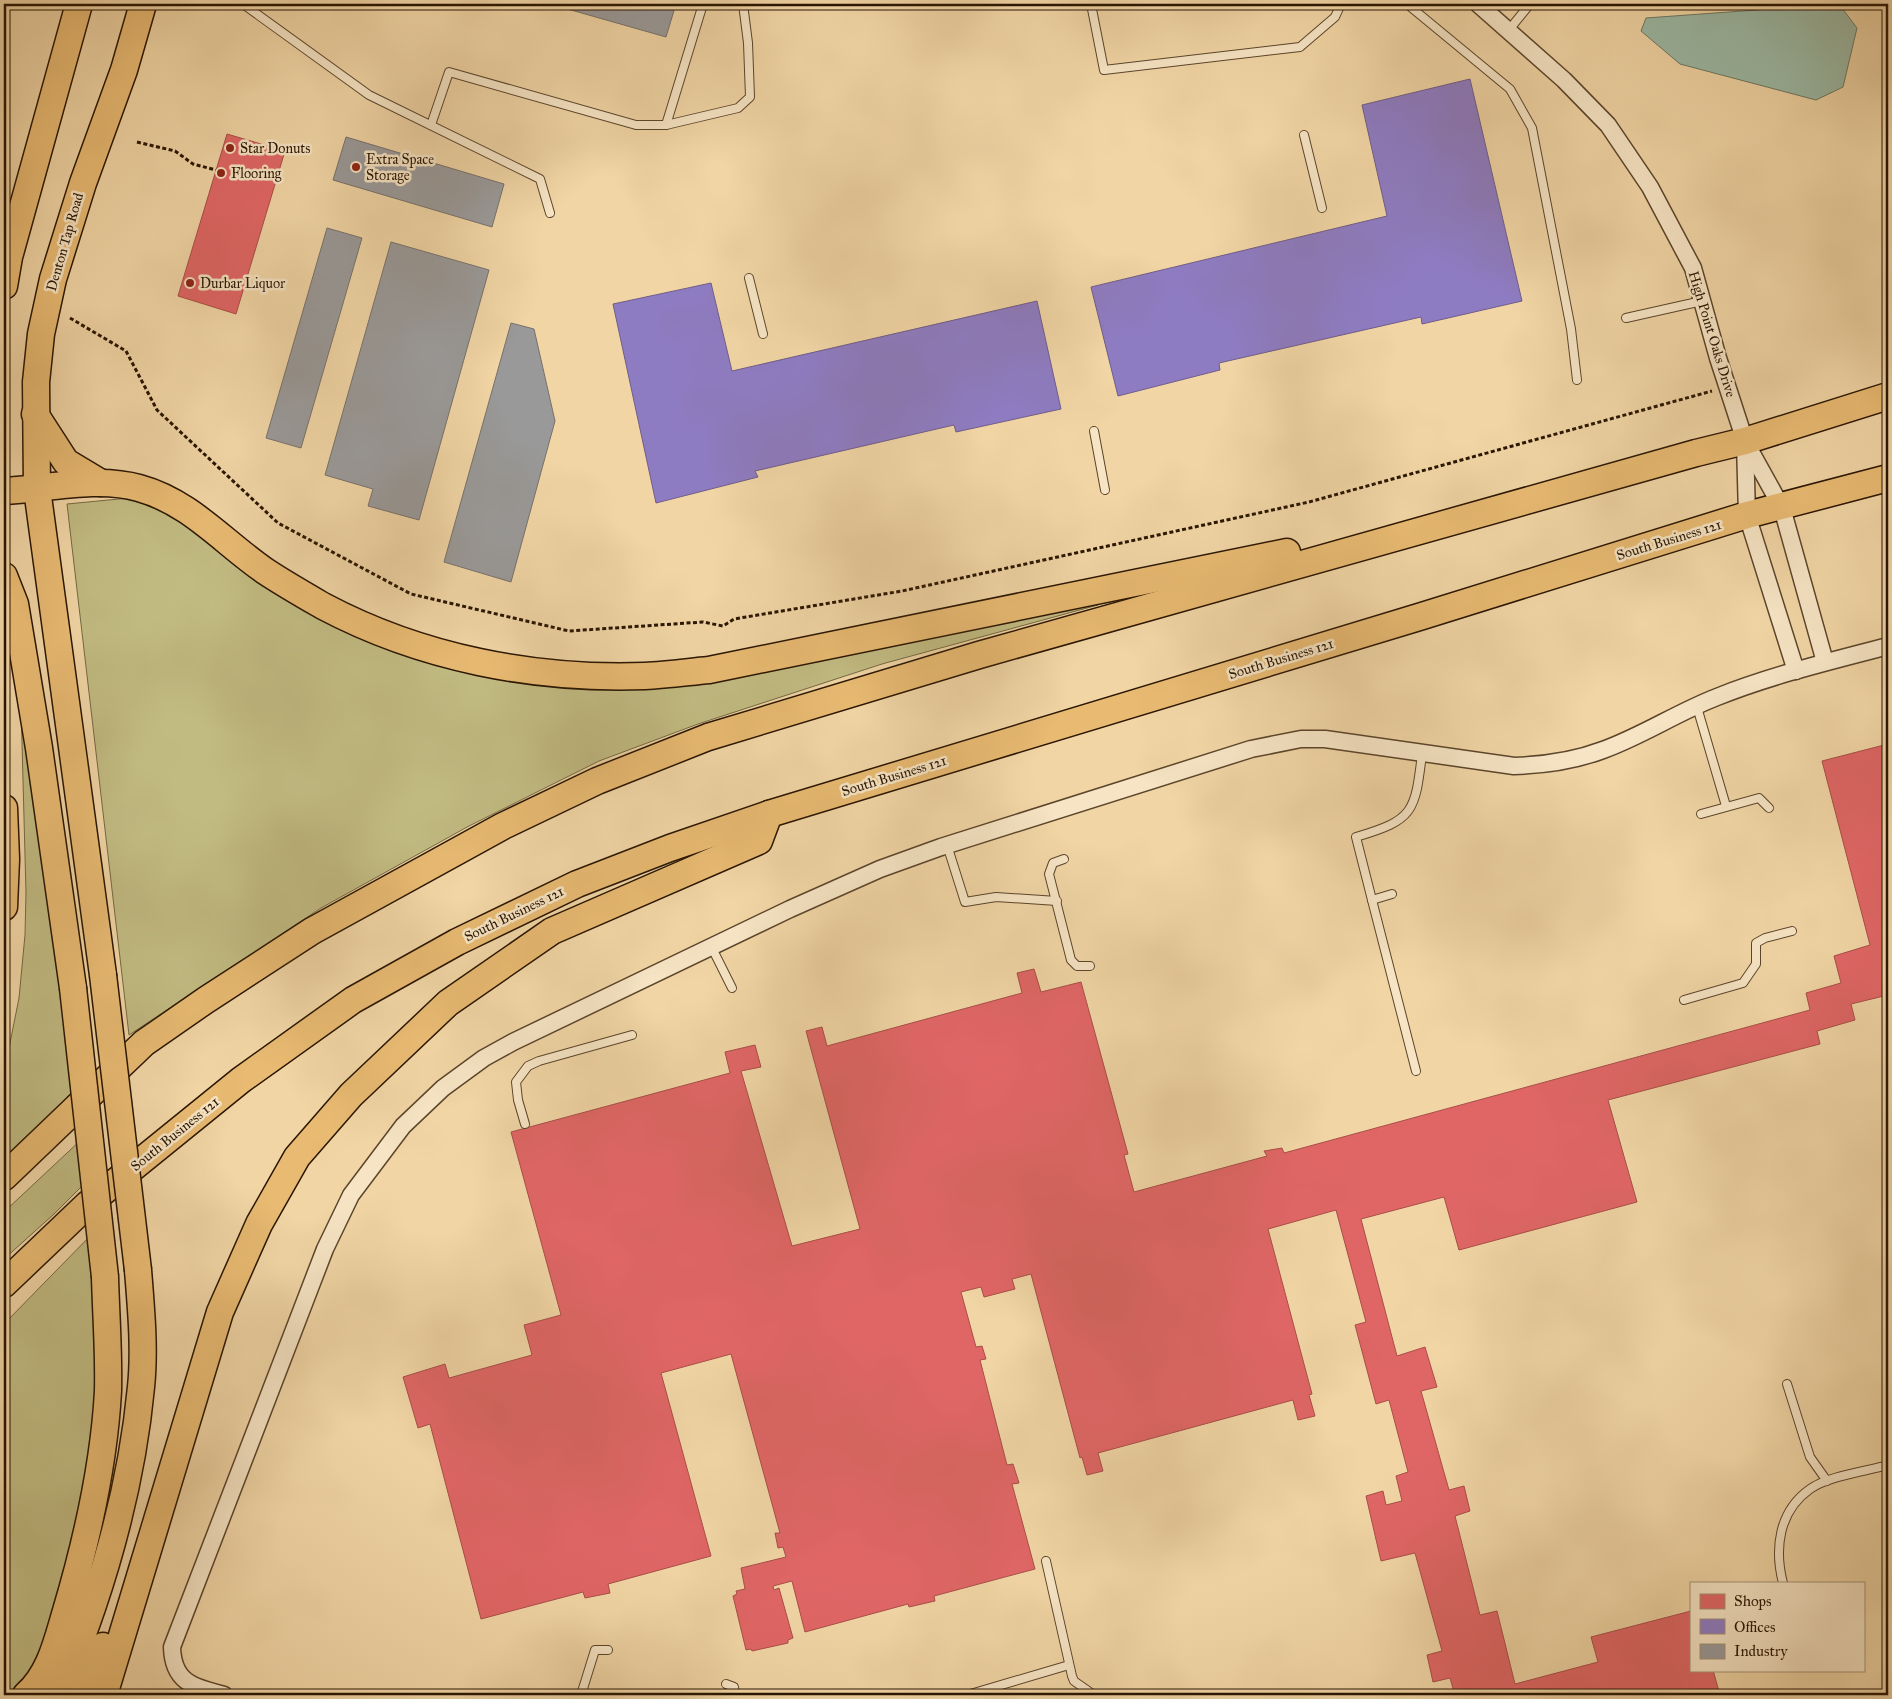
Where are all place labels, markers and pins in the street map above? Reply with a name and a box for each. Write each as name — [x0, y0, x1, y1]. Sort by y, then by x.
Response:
place label: Star Donuts — [240, 140, 310, 157]
marker: Star Donuts — [224, 142, 236, 154]
place label: Extra Space Storage — [366, 151, 434, 184]
marker: Extra Space Storage — [350, 161, 362, 173]
place label: Flooring — [231, 165, 282, 182]
marker: Flooring — [215, 167, 227, 179]
place label: Durbar Liquor — [200, 275, 286, 293]
marker: Durbar Liquor — [184, 277, 196, 289]

